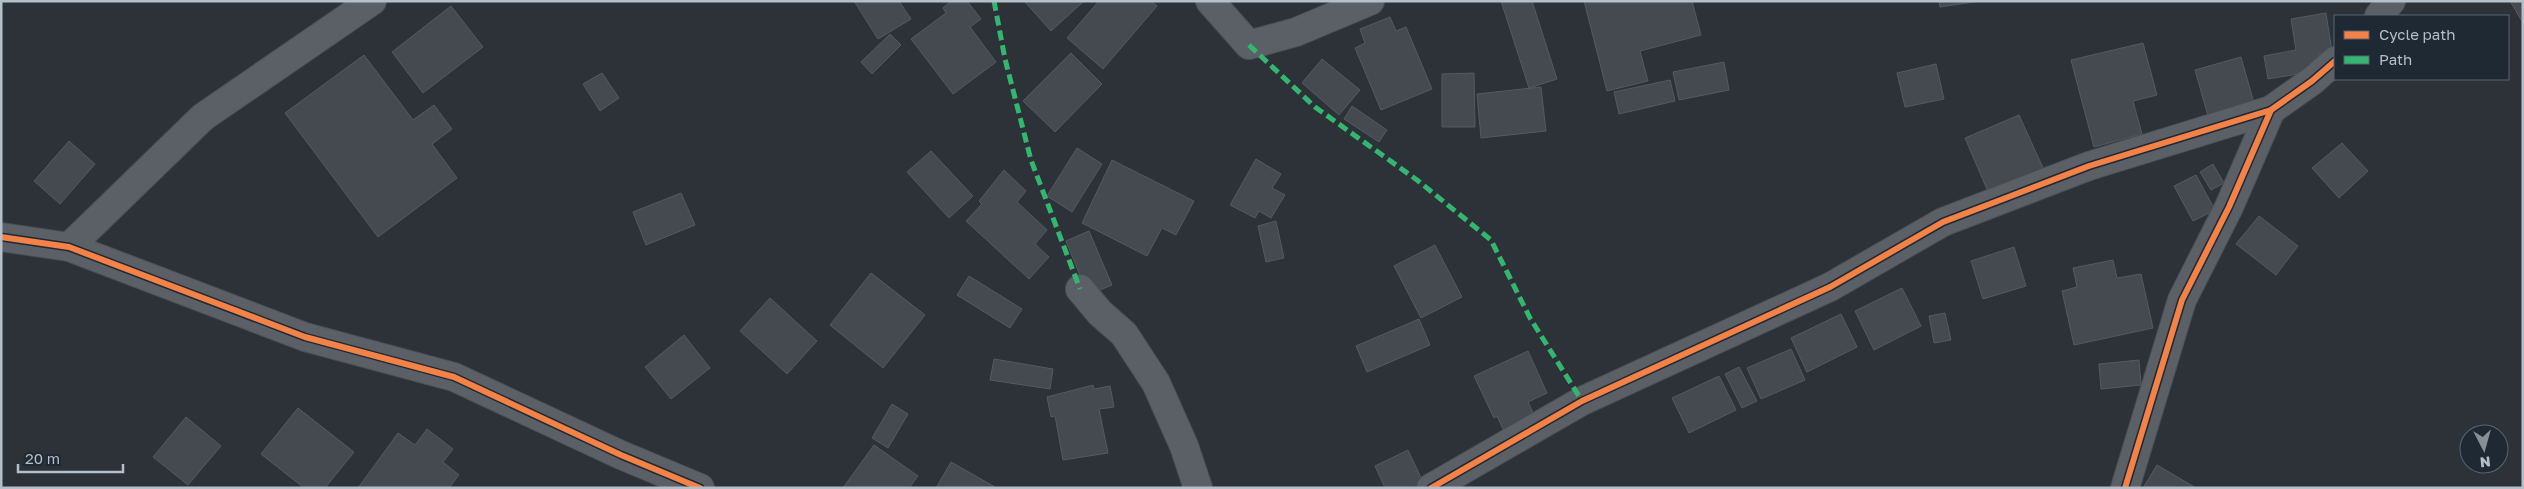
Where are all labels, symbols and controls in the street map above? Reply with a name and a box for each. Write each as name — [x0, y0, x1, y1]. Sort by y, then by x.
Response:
legend — [2334, 15, 2509, 80]
text: Cycle path — [2379, 25, 2455, 43]
text: Path — [2379, 50, 2412, 68]
north arrow — [2459, 424, 2509, 474]
scale bar — [18, 442, 122, 474]
text: 20 m — [25, 449, 60, 467]
text: N — [2479, 453, 2492, 471]

